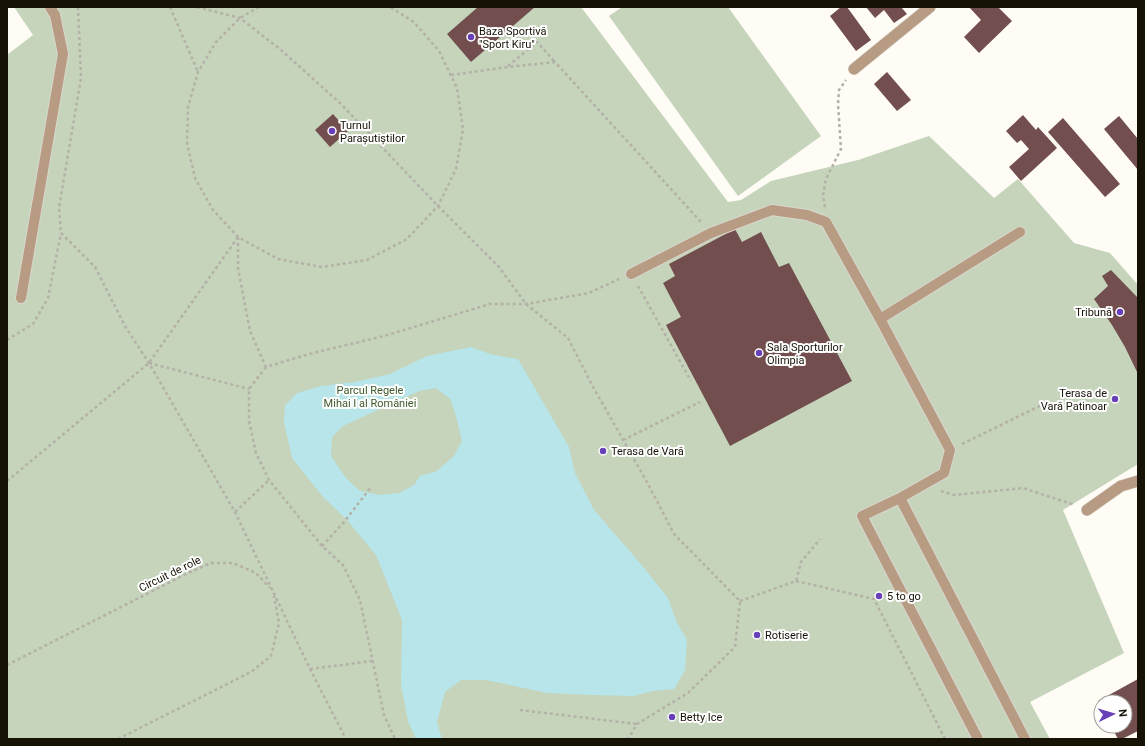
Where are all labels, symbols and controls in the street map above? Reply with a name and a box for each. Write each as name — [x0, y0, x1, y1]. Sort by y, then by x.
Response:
place label: Baza Sportivă "Sport Kiru" — [479, 25, 547, 51]
marker: Baza Sportivă "Sport Kiru" — [466, 32, 476, 42]
place label: Turnul Parașutiștilor — [340, 119, 405, 145]
marker: Turnul Parașutiștilor — [327, 126, 337, 136]
place label: Tribună — [1075, 306, 1112, 319]
marker: Tribună — [1115, 307, 1125, 317]
place label: Sala Sporturilor Olimpia — [767, 341, 843, 367]
marker: Sala Sporturilor Olimpia — [754, 348, 764, 358]
park label: Parcul Regele Mihai I al României — [324, 384, 416, 410]
place label: Terasa de Vară Patinoar — [1041, 387, 1107, 413]
marker: Terasa de Vară Patinoar — [1110, 394, 1120, 404]
place label: Terasa de Vară — [611, 445, 684, 458]
marker: Terasa de Vară — [598, 446, 608, 456]
street label: Circuit de role — [137, 553, 203, 595]
place label: 5 to go — [887, 590, 921, 603]
marker: 5 to go — [874, 591, 884, 601]
place label: Rotiserie — [765, 629, 808, 642]
marker: Rotiserie — [752, 630, 762, 640]
north arrow — [1093, 694, 1133, 734]
text: N — [1116, 709, 1129, 718]
place label: Betty Ice — [680, 711, 723, 724]
marker: Betty Ice — [667, 712, 677, 722]

